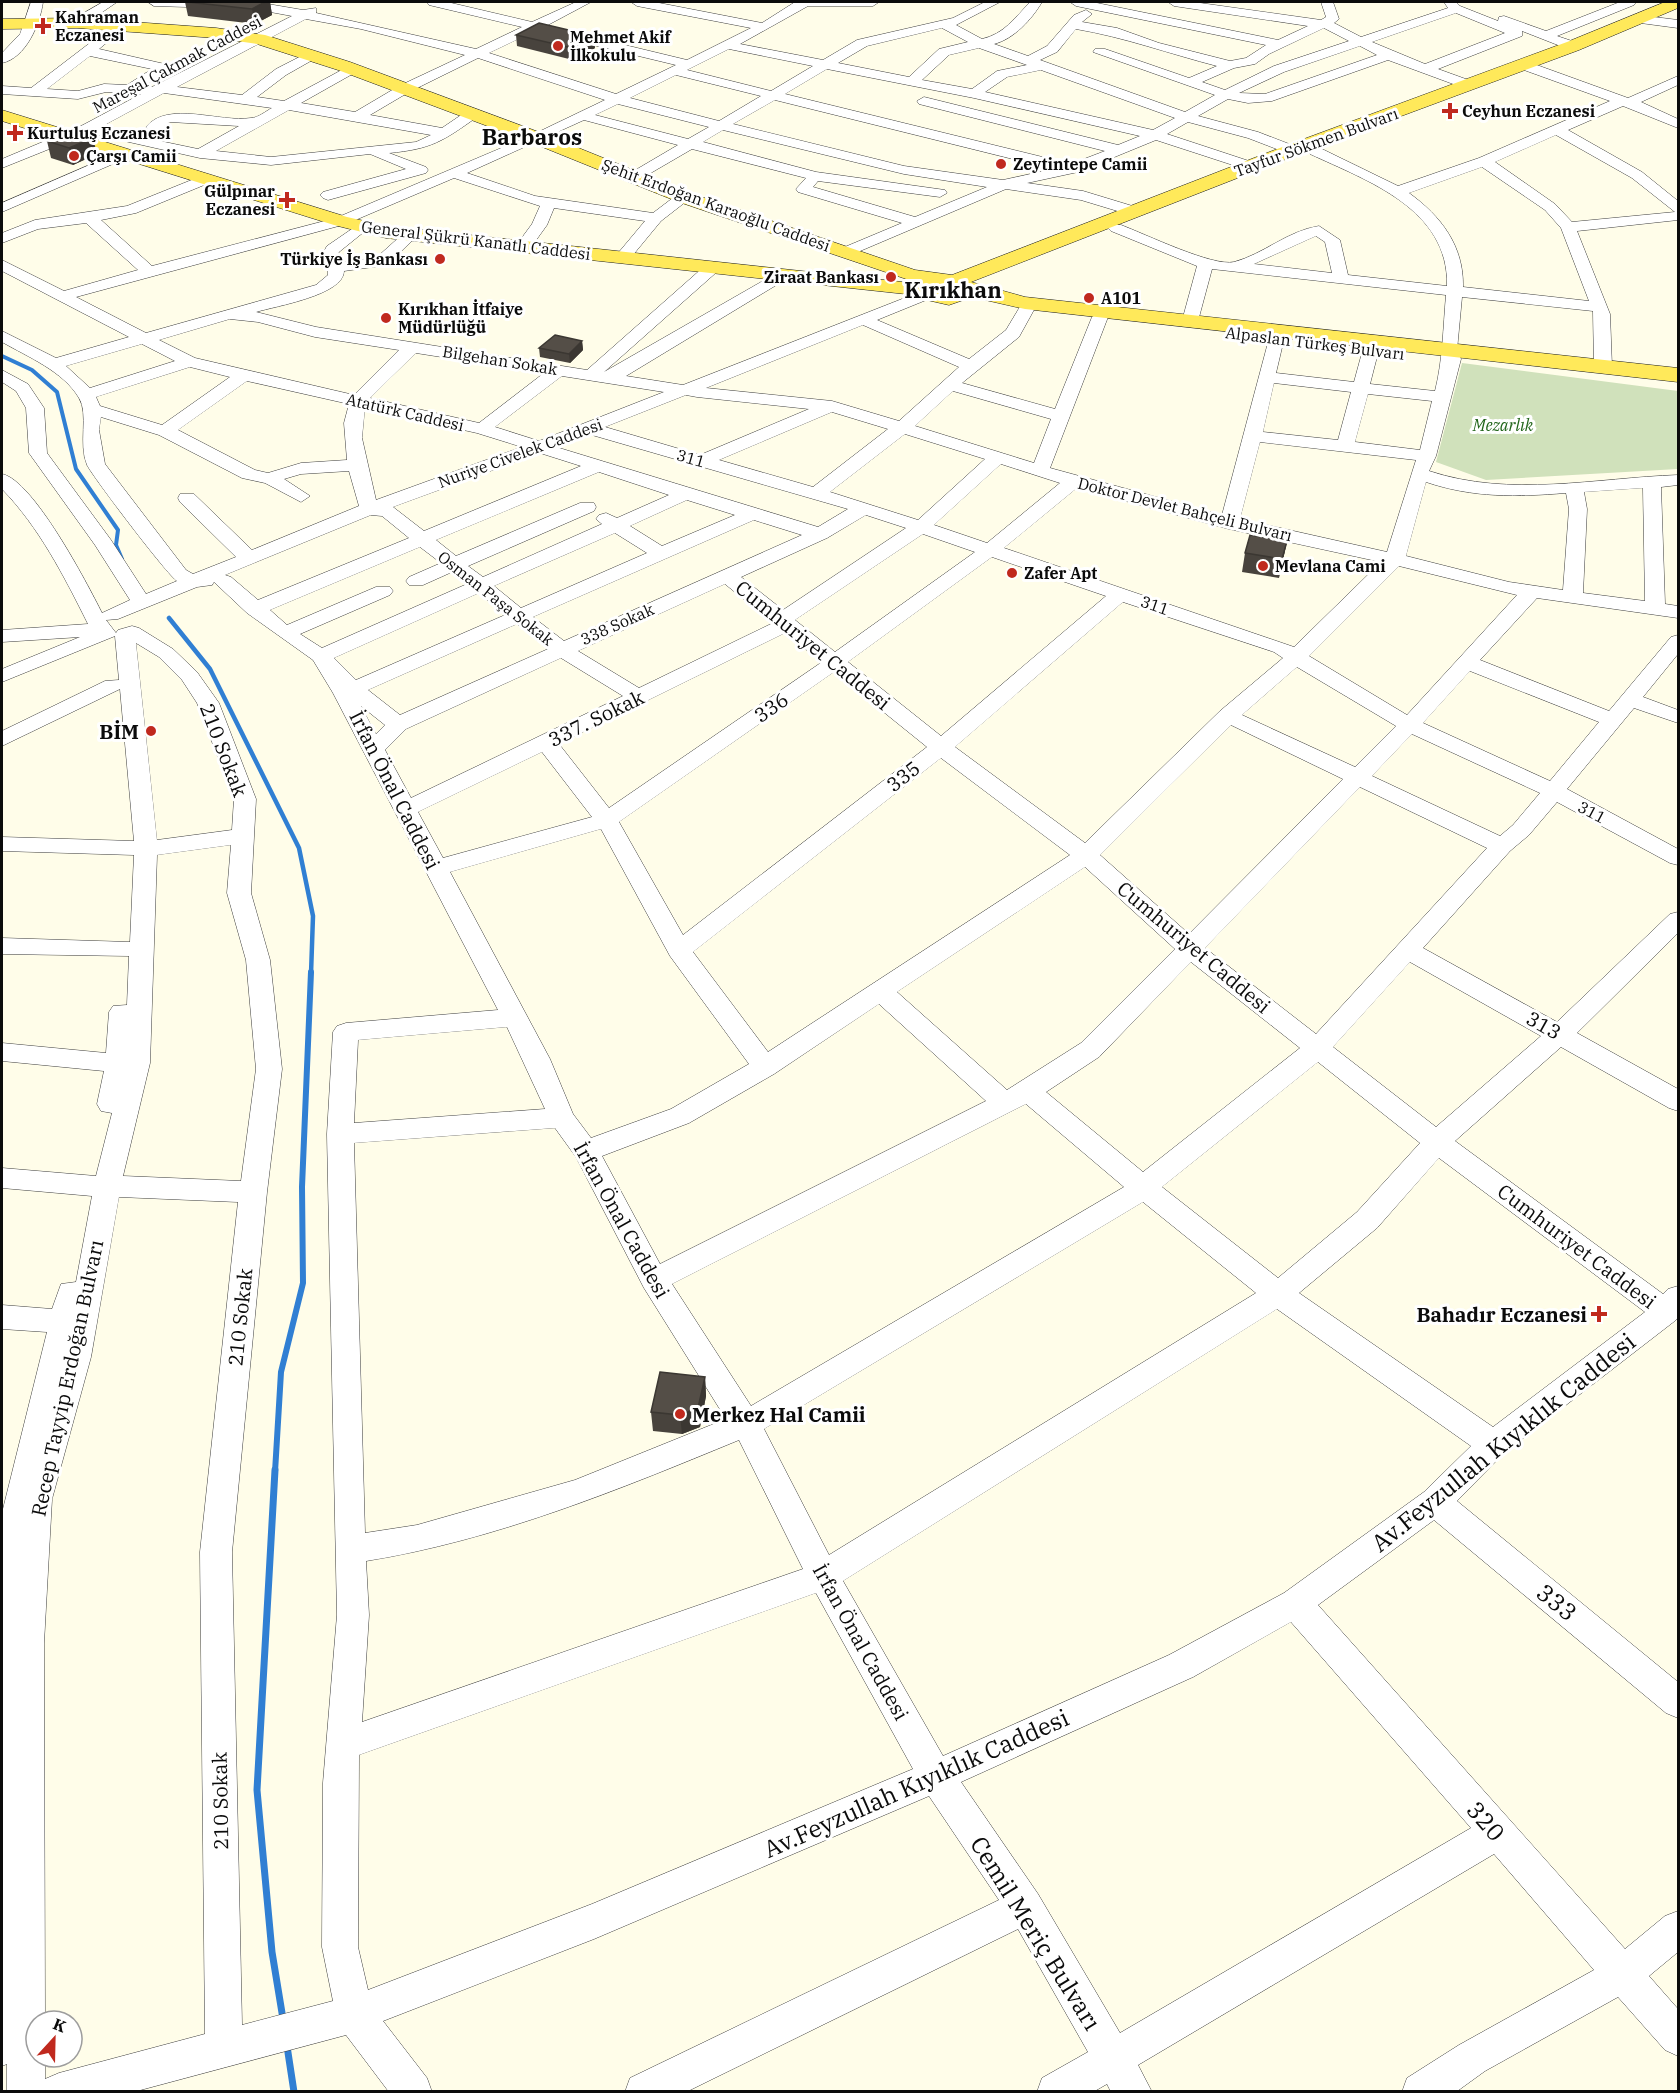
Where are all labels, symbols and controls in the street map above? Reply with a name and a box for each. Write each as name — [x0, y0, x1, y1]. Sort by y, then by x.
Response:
place label: Kahraman Eczanesi — [55, 7, 139, 45]
street label: Mareşal Çakmak Caddesi — [89, 11, 265, 117]
marker: Kahraman Eczanesi — [36, 19, 50, 33]
place label: Mehmet Akif İlkokulu — [570, 27, 673, 65]
marker: Mehmet Akif İlkokulu — [551, 39, 565, 53]
place label: Ceyhun Eczanesi — [1462, 101, 1595, 121]
street label: Tayfur Sökmen Bulvarı — [1231, 103, 1401, 181]
marker: Ceyhun Eczanesi — [1443, 104, 1457, 118]
district label: Barbaros — [482, 122, 582, 151]
place label: Kurtuluş Eczanesi — [27, 123, 171, 143]
marker: Kurtuluş Eczanesi — [8, 126, 22, 140]
place label: Çarşı Camii — [86, 146, 177, 166]
marker: Çarşı Camii — [67, 149, 81, 163]
street label: Şehit Erdoğan Karaoğlu Caddesi — [599, 154, 833, 256]
place label: Zeytintepe Camii — [1013, 154, 1147, 174]
marker: Zeytintepe Camii — [994, 157, 1008, 171]
place label: Gülpınar Eczanesi — [204, 181, 275, 219]
marker: Gülpınar Eczanesi — [280, 193, 294, 207]
street label: General Şükrü Kanatlı Caddesi — [360, 216, 592, 264]
place label: Türkiye İş Bankası — [280, 249, 428, 269]
marker: Türkiye İş Bankası — [433, 252, 447, 266]
place label: Ziraat Bankası — [764, 267, 879, 287]
marker: Ziraat Bankası — [884, 270, 898, 284]
district label: Kırıkhan — [904, 275, 1002, 304]
place label: A101 — [1101, 288, 1141, 308]
marker: A101 — [1082, 291, 1096, 305]
place label: Kırıkhan İtfaiye Müdürlüğü — [398, 299, 523, 337]
marker: Kırıkhan İtfaiye Müdürlüğü — [379, 311, 393, 325]
street label: Alpaslan Türkeş Bulvarı — [1224, 322, 1406, 364]
street label: Bilgehan Sokak — [441, 341, 560, 379]
street label: Atatürk Caddesi — [344, 389, 466, 435]
street label: Nuriye Civelek Caddesi — [435, 414, 605, 492]
park label: Mezarlık — [1472, 415, 1534, 435]
street label: 311 — [674, 444, 708, 472]
street label: Doktor Devlet Bahçeli Bulvarı — [1076, 473, 1294, 545]
street label: Osman Paşa Sokak — [434, 546, 559, 650]
place label: Mevlana Cami — [1275, 556, 1386, 576]
marker: Mevlana Cami — [1256, 559, 1270, 573]
place label: Zafer Apt — [1024, 563, 1097, 583]
marker: Zafer Apt — [1005, 566, 1019, 580]
street label: Cumhuriyet Caddesi — [730, 574, 896, 716]
street label: 311 — [1138, 591, 1172, 619]
street label: 338 Sokak — [577, 599, 657, 649]
street label: 337. Sokak — [544, 683, 649, 753]
street label: 336 — [749, 686, 793, 728]
street label: 210 Sokak — [194, 699, 254, 801]
street label: İrfan Önal Caddesi — [343, 706, 447, 874]
place label: BİM — [99, 718, 139, 745]
marker: BİM — [144, 724, 158, 738]
street label: 335 — [881, 754, 925, 798]
street label: 311 — [1575, 796, 1609, 828]
street label: Cumhuriyet Caddesi — [1112, 875, 1276, 1019]
street label: 313 — [1522, 1004, 1566, 1046]
street label: İrfan Önal Caddesi — [568, 1137, 676, 1303]
street label: Cumhuriyet Caddesi — [1492, 1177, 1662, 1315]
street label: Recep Tayyip Erdoğan Bulvarı — [24, 1237, 110, 1519]
street label: 210 Sokak — [221, 1267, 259, 1367]
place label: Bahadır Eczanesi — [1416, 1301, 1587, 1328]
marker: Bahadır Eczanesi — [1592, 1307, 1606, 1321]
street label: Av.Feyzullah Kıyıklık Caddesi — [1364, 1325, 1642, 1559]
place label: Merkez Hal Camii — [692, 1401, 866, 1428]
marker: Merkez Hal Camii — [673, 1407, 687, 1421]
street label: İrfan Önal Caddesi — [807, 1559, 915, 1725]
street label: 333 — [1530, 1576, 1584, 1628]
street label: Av.Feyzullah Kıyıklık Caddesi — [758, 1701, 1074, 1865]
street label: 210 Sokak — [206, 1751, 234, 1850]
street label: 320 — [1460, 1794, 1512, 1848]
street label: Cemil Meriç Bulvarı — [963, 1830, 1109, 2036]
north arrow — [24, 2009, 84, 2069]
text: K — [50, 2014, 70, 2037]

